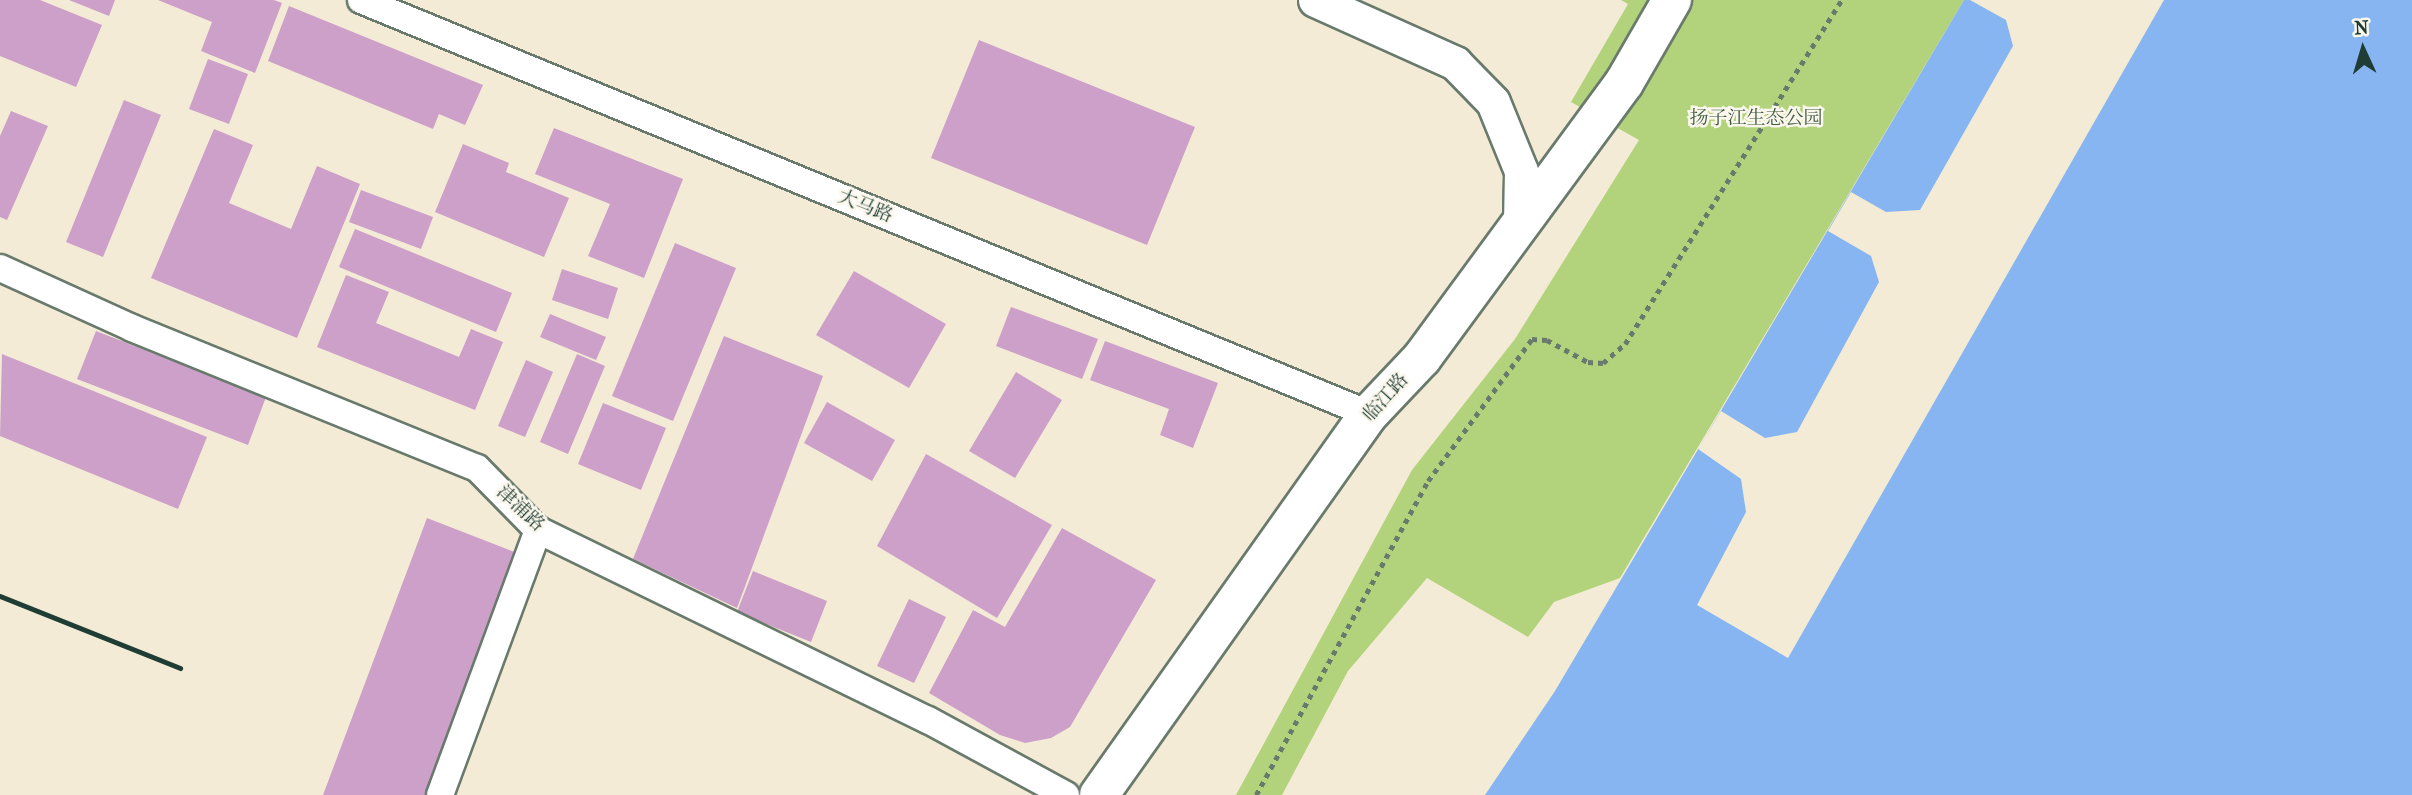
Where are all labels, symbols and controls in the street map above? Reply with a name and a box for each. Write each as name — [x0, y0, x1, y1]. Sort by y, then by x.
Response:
north arrow — [2328, 14, 2398, 84]
text: N — [2354, 17, 2369, 40]
park label: 扬子江生态公园 — [1690, 108, 1822, 130]
street label: 大马路 — [834, 186, 896, 228]
street label: 临江路 — [1358, 369, 1414, 427]
street label: 津浦路 — [491, 481, 549, 537]

